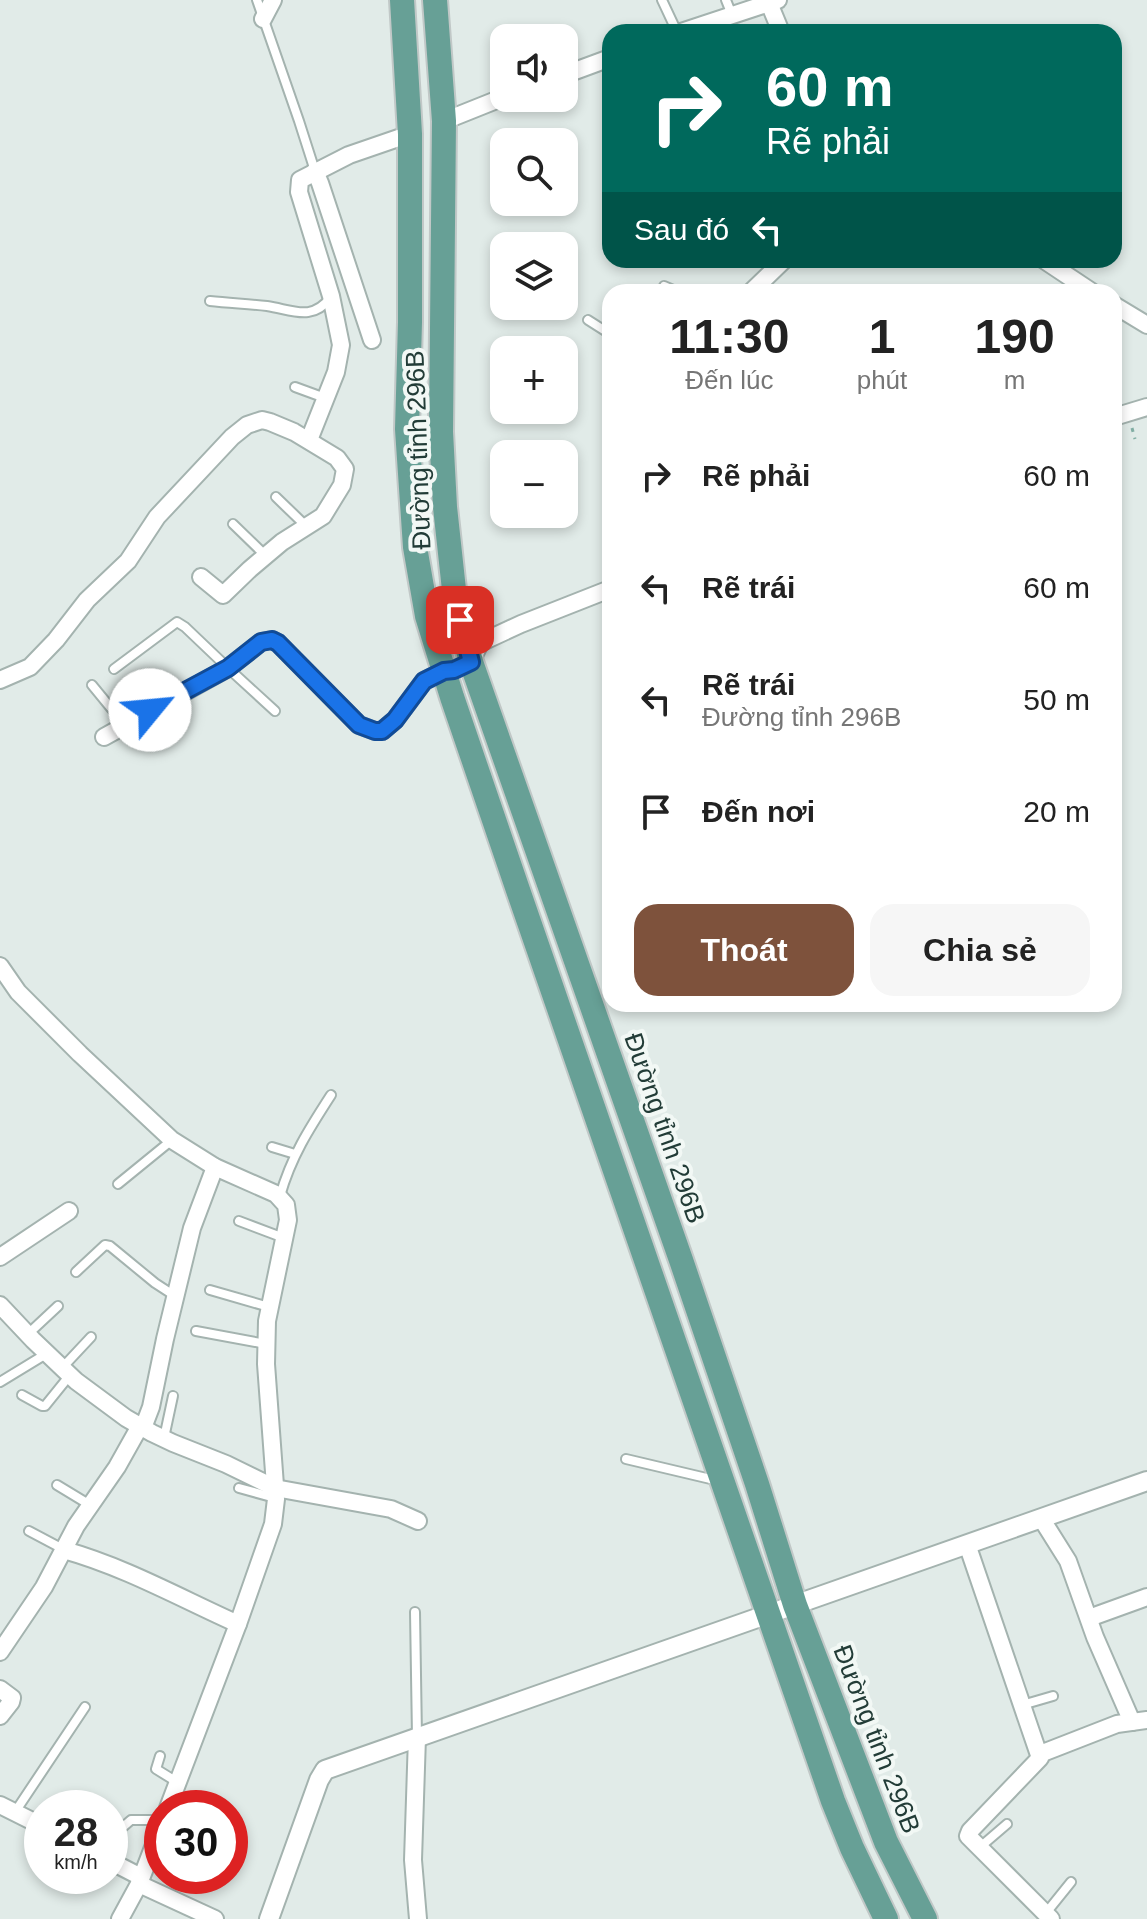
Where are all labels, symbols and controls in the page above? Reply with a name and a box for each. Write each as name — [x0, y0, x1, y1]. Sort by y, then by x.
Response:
map controls — [490, 24, 578, 528]
button: sound — [490, 24, 578, 112]
text: 60 m — [766, 55, 894, 118]
icon: right — [634, 56, 738, 160]
text: Rẽ phải — [766, 121, 890, 162]
button: search — [490, 128, 578, 216]
icon: left — [745, 208, 789, 252]
text: Sau đó — [634, 213, 729, 246]
button: layers — [490, 232, 578, 320]
text: 11:30 — [669, 310, 789, 363]
text: 1 — [869, 310, 895, 363]
text: 190 — [975, 310, 1055, 363]
button: + — [490, 336, 578, 424]
street label: Đường tỉnh 296B — [400, 350, 436, 550]
text: Đến lúc — [685, 365, 773, 395]
text: phút — [857, 365, 907, 395]
text: m — [1004, 365, 1025, 395]
button: − — [490, 440, 578, 528]
icon: right — [634, 454, 678, 498]
text: Rẽ phải — [702, 459, 810, 492]
text: 60 m — [1023, 459, 1090, 492]
icon: left — [634, 566, 678, 610]
text: Rẽ trái — [702, 571, 795, 604]
text: 60 m — [1023, 571, 1090, 604]
pin — [426, 586, 494, 654]
icon: arrive — [438, 598, 482, 642]
position arrow — [108, 668, 192, 752]
text: Rẽ trái — [702, 668, 795, 701]
icon: left — [634, 678, 678, 722]
text: 50 m — [1023, 683, 1090, 716]
text: Đường tỉnh 296B — [702, 702, 901, 732]
icon: arrive — [634, 790, 678, 834]
text: Đến nơi — [702, 795, 815, 828]
text: 20 m — [1023, 795, 1090, 828]
button: Thoát — [634, 904, 854, 996]
button: Chia sẻ — [870, 904, 1090, 996]
street label: Đường tỉnh 296B — [618, 1029, 712, 1227]
street label: Đường tỉnh 296B — [827, 1641, 927, 1837]
speed limit sign: 30 — [144, 1790, 248, 1894]
text: 28 — [54, 1810, 98, 1854]
text: km/h — [54, 1851, 98, 1873]

